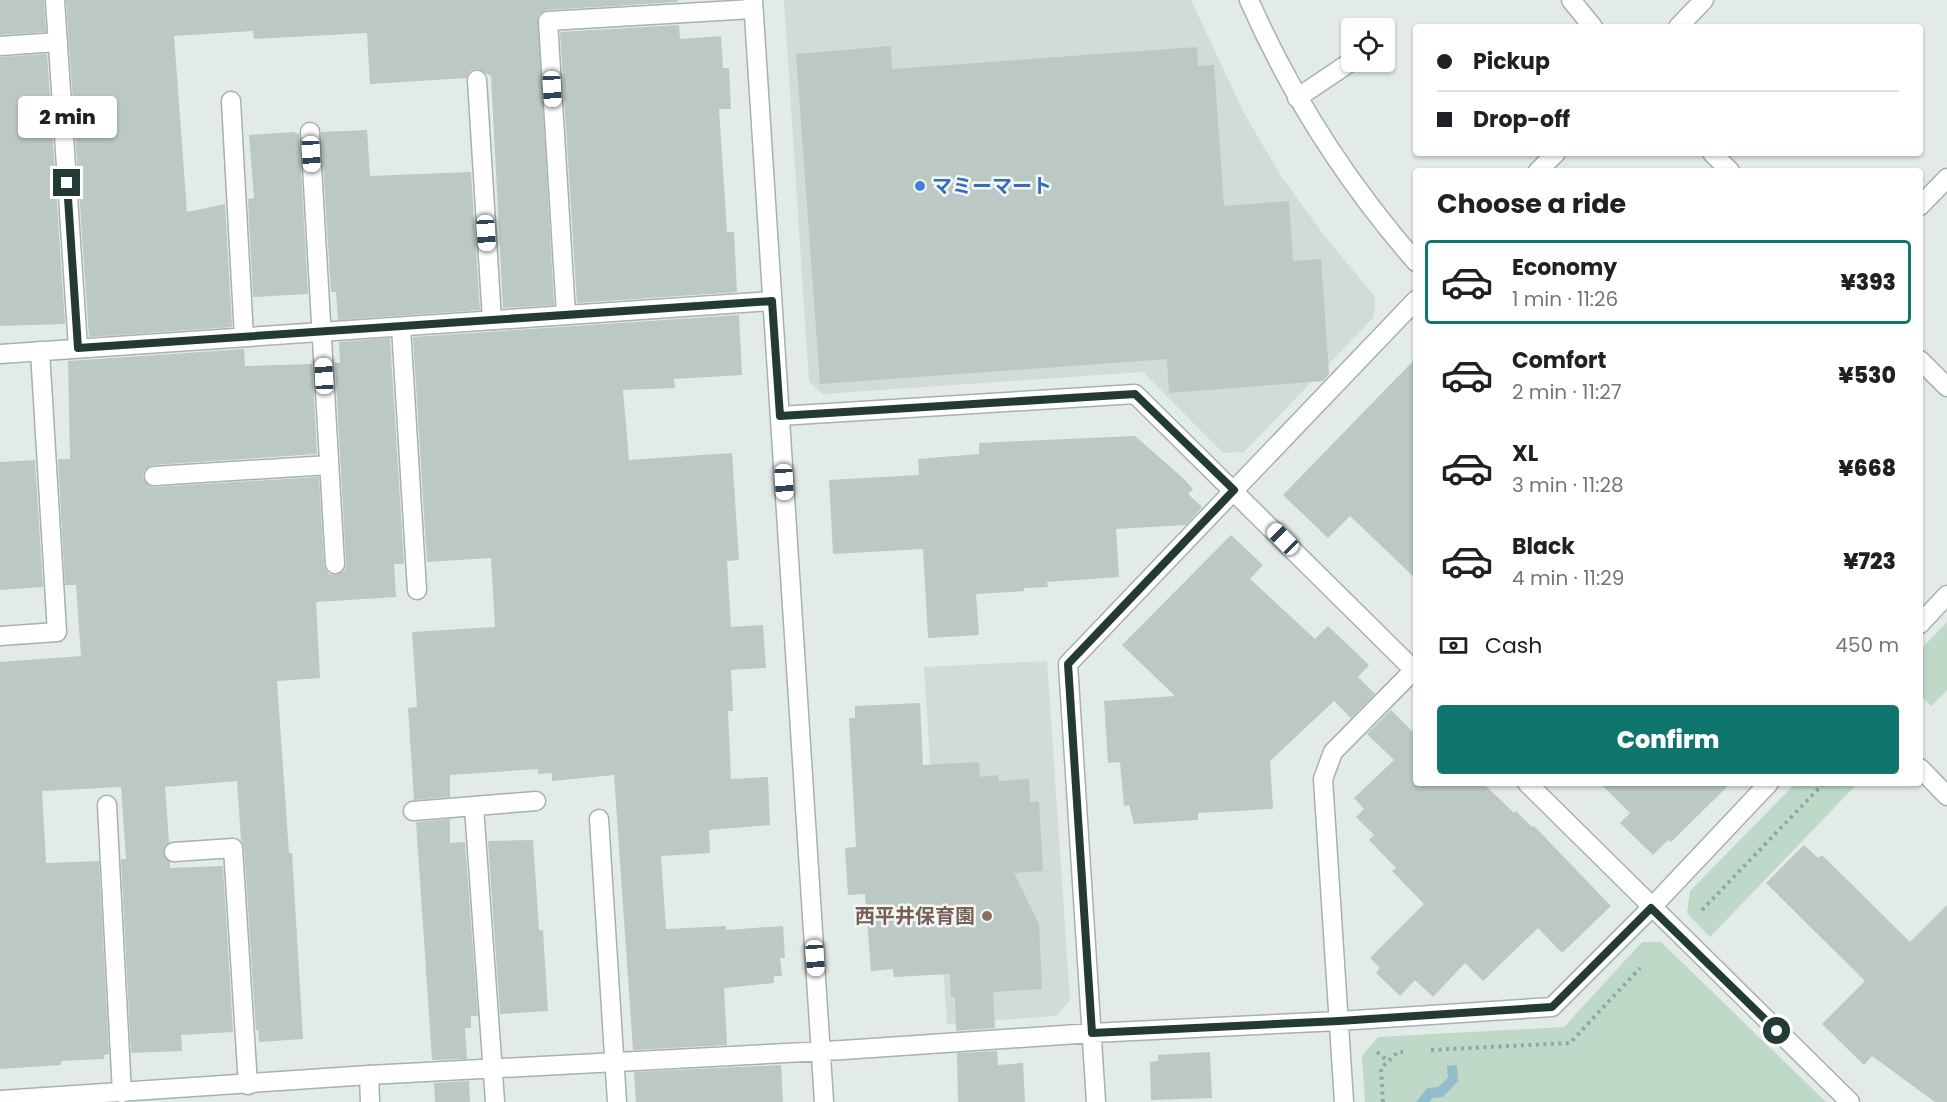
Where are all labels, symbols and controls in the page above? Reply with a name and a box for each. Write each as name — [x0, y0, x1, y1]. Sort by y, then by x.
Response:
map controls — [1341, 18, 1395, 72]
button: locate — [1341, 18, 1395, 72]
text: Pickup — [1473, 46, 1550, 77]
car — [542, 71, 562, 107]
callout: 2 min — [17, 96, 116, 138]
text: 2 min — [39, 103, 96, 131]
text: Drop-off — [1473, 104, 1570, 135]
car — [301, 136, 321, 172]
route end — [53, 169, 80, 196]
place label: マミーマート — [932, 172, 1052, 200]
marker: マミーマート — [913, 179, 927, 193]
text: Choose a ride — [1437, 185, 1626, 222]
car — [476, 214, 496, 252]
text: Economy — [1512, 252, 1617, 283]
icon: car — [1440, 255, 1494, 309]
text: ¥393 — [1840, 267, 1896, 298]
text: 1 min · 11:26 — [1512, 285, 1618, 313]
text: Comfort — [1512, 345, 1606, 376]
icon: car — [1440, 348, 1494, 402]
car — [314, 358, 334, 394]
text: ¥530 — [1838, 360, 1896, 391]
text: 2 min · 11:27 — [1512, 378, 1622, 406]
text: XL — [1512, 438, 1538, 469]
icon: car — [1440, 441, 1494, 495]
text: ¥668 — [1838, 453, 1896, 484]
car — [774, 464, 794, 500]
text: 3 min · 11:28 — [1512, 471, 1624, 499]
car — [1264, 520, 1302, 558]
text: Black — [1512, 531, 1575, 562]
icon: car — [1440, 534, 1494, 588]
text: ¥723 — [1843, 546, 1896, 577]
text: 4 min · 11:29 — [1512, 564, 1624, 592]
icon: cash — [1437, 629, 1470, 662]
text: Cash — [1485, 630, 1542, 661]
text: 450 m — [1835, 631, 1899, 659]
button: Confirm — [1437, 705, 1899, 774]
place label: 西平井保育園 — [855, 902, 975, 930]
marker: 西平井保育園 — [980, 909, 994, 923]
car — [805, 939, 825, 977]
route start — [1763, 1017, 1790, 1044]

